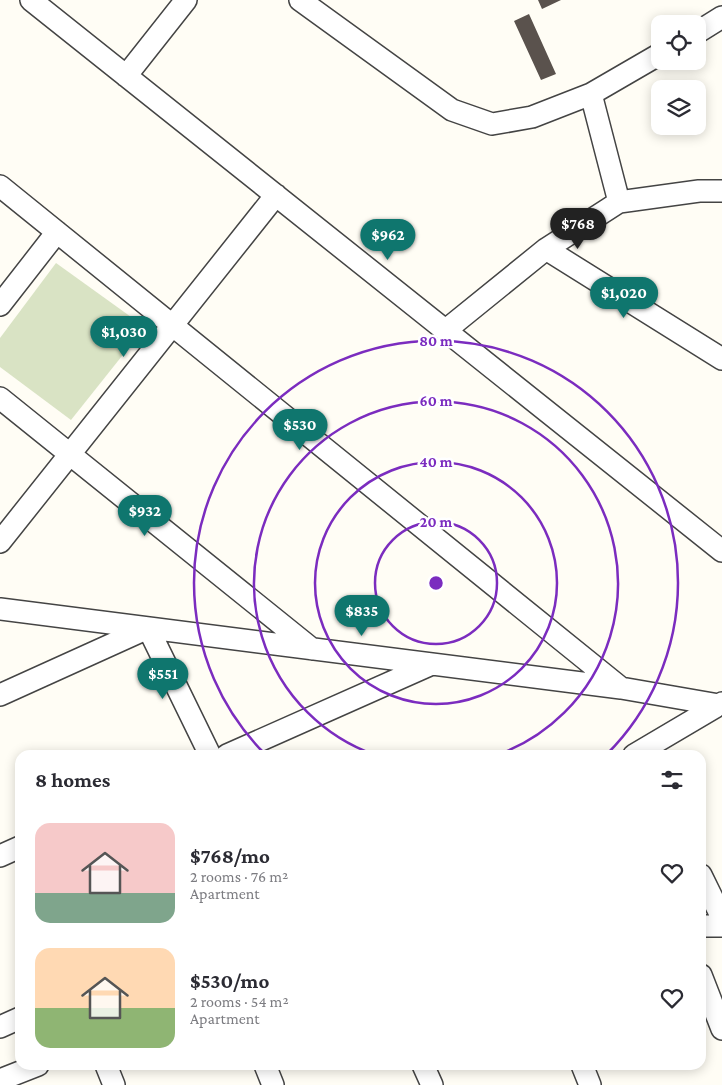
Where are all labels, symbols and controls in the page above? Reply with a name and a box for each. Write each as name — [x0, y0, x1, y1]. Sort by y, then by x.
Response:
map controls — [651, 15, 706, 135]
button: locate — [651, 15, 706, 70]
button: layers — [651, 80, 706, 135]
pin: $768 — [548, 208, 608, 250]
text: $768 — [561, 215, 595, 232]
pin: $962 — [358, 218, 418, 261]
text: $962 — [371, 226, 405, 243]
pin: $1,020 — [583, 276, 665, 319]
text: $1,020 — [601, 284, 647, 301]
pin: $1,030 — [83, 316, 165, 358]
text: $1,030 — [101, 323, 147, 340]
text: 80 m — [419, 333, 453, 349]
text: 60 m — [420, 393, 453, 409]
pin: $530 — [270, 408, 330, 451]
text: $530 — [284, 416, 317, 433]
text: 40 m — [420, 454, 453, 470]
pin: $932 — [115, 494, 175, 537]
text: $932 — [129, 502, 161, 519]
text: 20 m — [420, 514, 452, 530]
centre of rings — [427, 574, 445, 592]
pin: $835 — [332, 594, 392, 637]
text: $835 — [346, 602, 378, 619]
pin: $551 — [133, 658, 193, 700]
text: $551 — [148, 665, 178, 682]
icon: filters — [658, 766, 686, 794]
text: 8 homes — [35, 768, 110, 792]
icon: home — [75, 843, 135, 903]
text: $768/mo — [190, 844, 270, 868]
icon: heart — [658, 859, 686, 887]
text: 2 rooms · 76 m² — [190, 868, 288, 885]
text: Apartment — [190, 885, 260, 902]
icon: home — [75, 968, 135, 1028]
text: $530/mo — [190, 969, 269, 993]
icon: heart — [658, 984, 686, 1012]
text: 2 rooms · 54 m² — [190, 993, 289, 1010]
text: Apartment — [190, 1010, 260, 1027]

